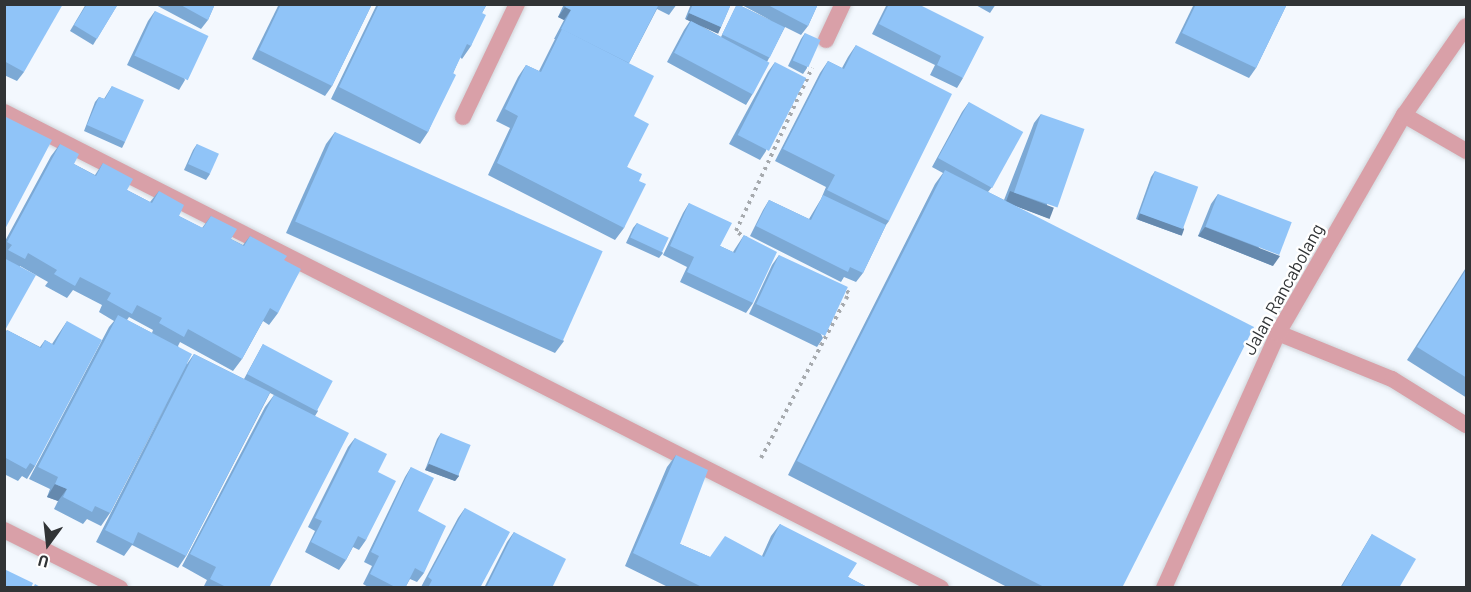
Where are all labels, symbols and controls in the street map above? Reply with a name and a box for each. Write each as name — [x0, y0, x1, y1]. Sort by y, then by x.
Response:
street label: Jalan Rancabolang — [1238, 220, 1328, 358]
north arrow — [18, 514, 78, 574]
text: U — [36, 551, 51, 572]

